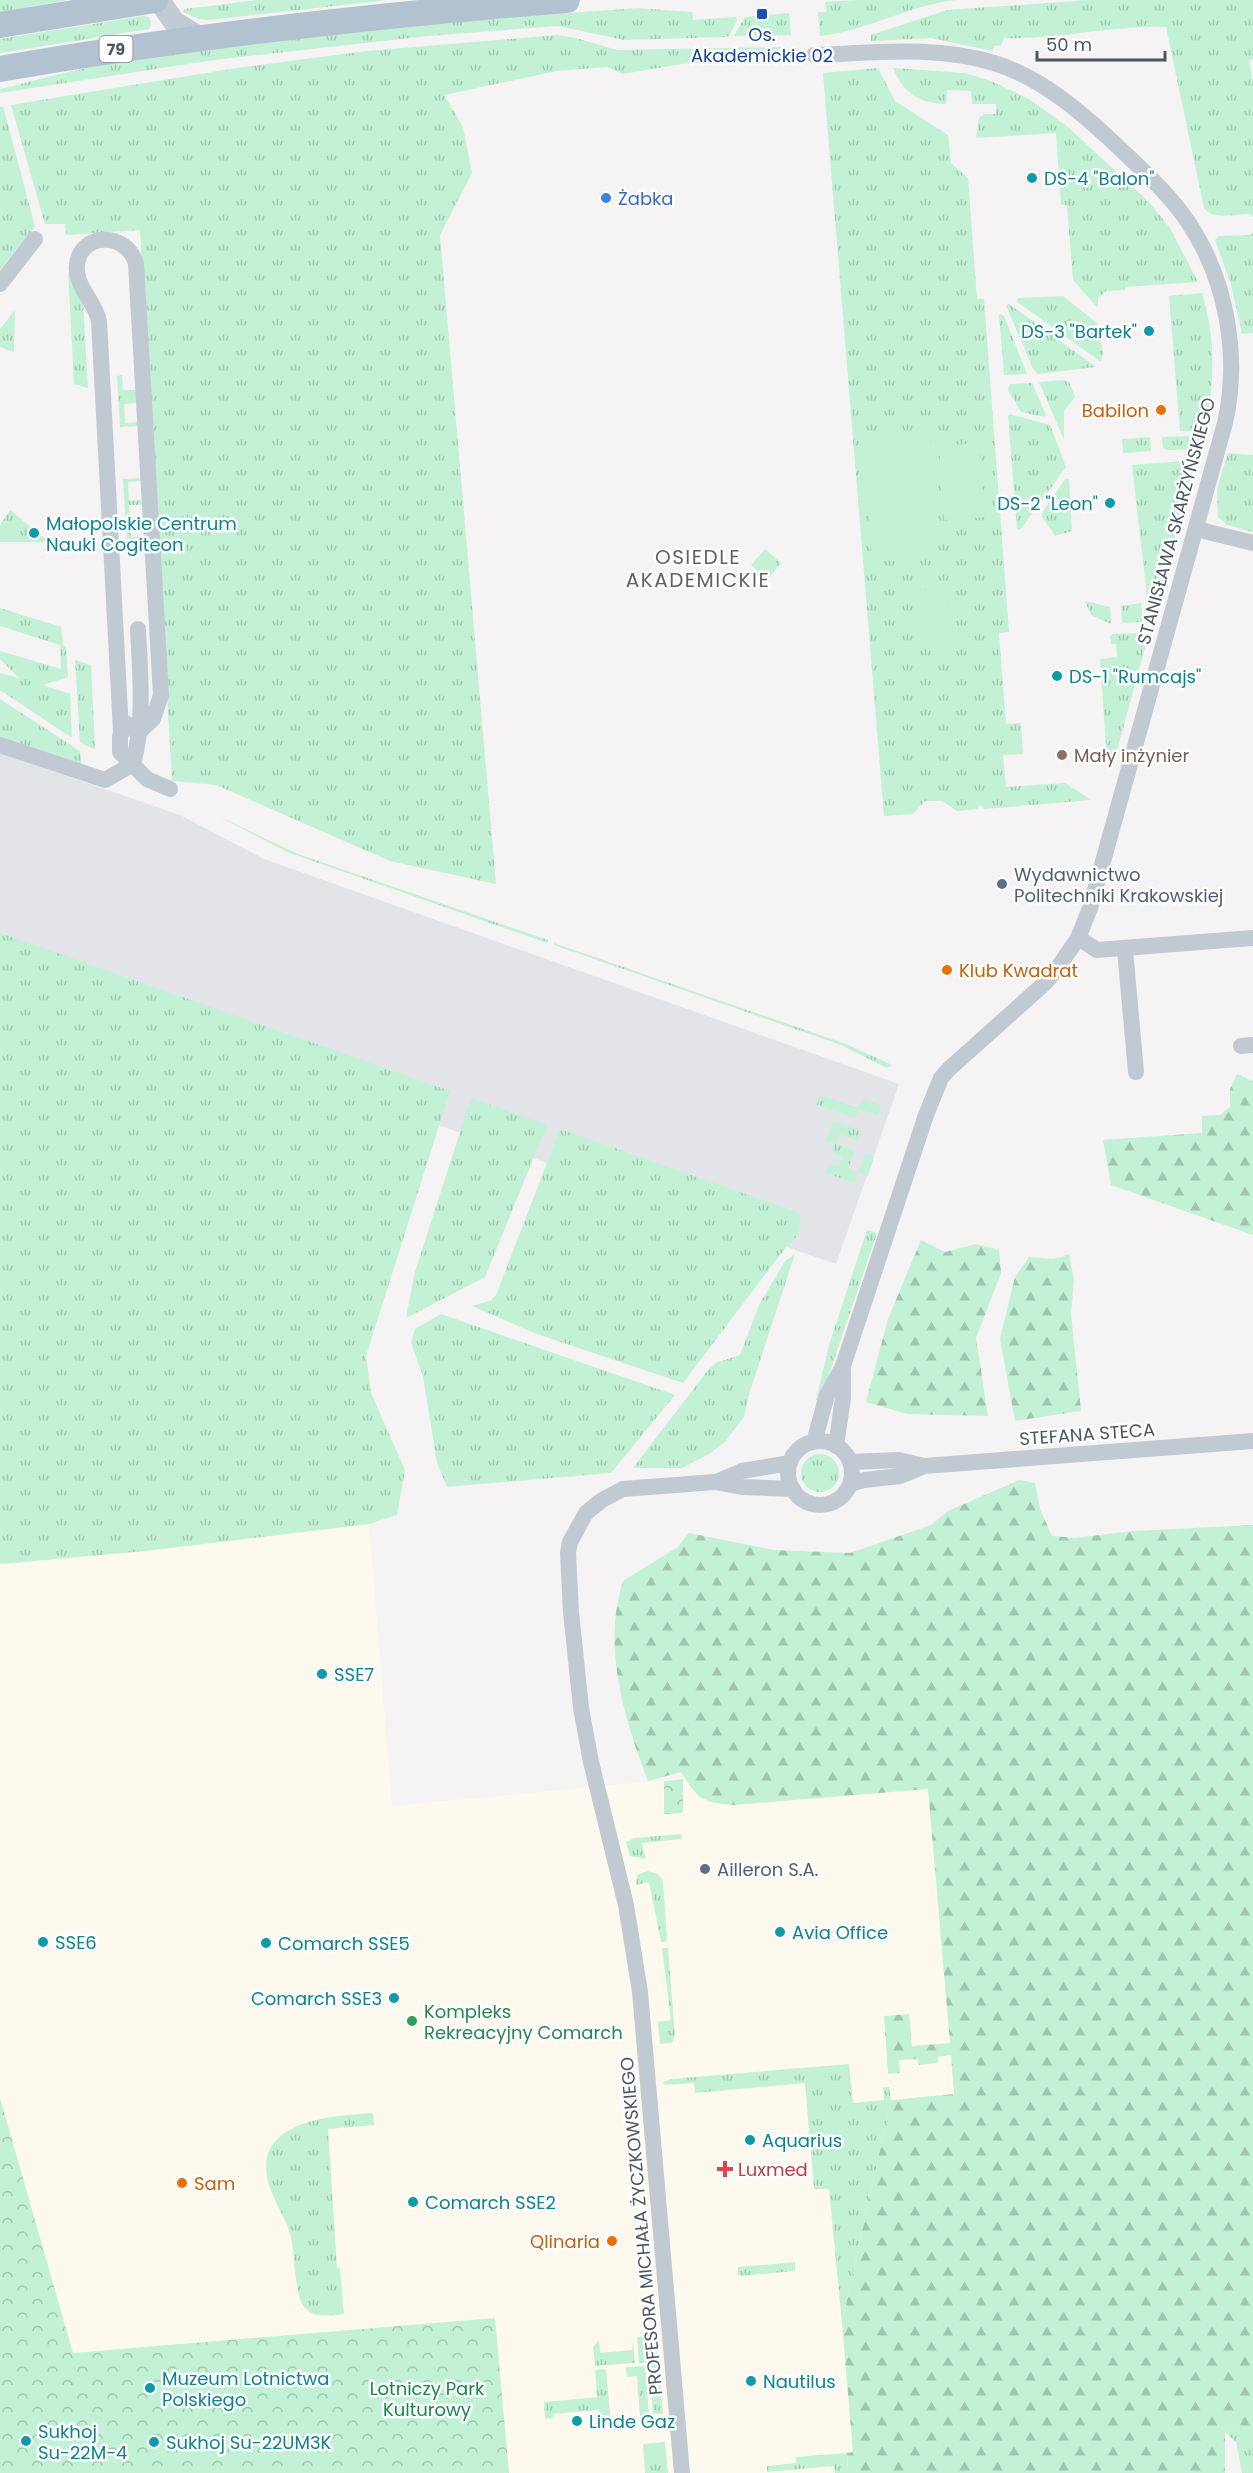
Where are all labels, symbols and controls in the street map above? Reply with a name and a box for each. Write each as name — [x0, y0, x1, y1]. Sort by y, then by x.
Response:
marker: Os. Akademickie 02 — [755, 7, 769, 21]
place label: Os. Akademickie 02 — [691, 22, 833, 68]
scale bar — [1037, 24, 1164, 62]
text: 50 m — [1046, 32, 1092, 57]
road number: 79 — [100, 36, 132, 62]
place label: DS-4 "Balon" — [1044, 166, 1155, 191]
marker: DS-4 "Balon" — [1025, 171, 1039, 185]
place label: Żabka — [618, 186, 674, 211]
marker: Żabka — [599, 191, 613, 205]
place label: DS-3 "Bartek" — [1021, 319, 1137, 344]
marker: DS-3 "Bartek" — [1142, 324, 1156, 338]
street label: STANISŁAWA SKARŻYŃSKIEGO — [1131, 395, 1221, 647]
place label: Babilon — [1082, 398, 1149, 423]
marker: Babilon — [1154, 403, 1168, 417]
place label: DS-2 "Leon" — [997, 491, 1098, 516]
marker: DS-2 "Leon" — [1103, 496, 1117, 510]
place label: Małopolskie Centrum Nauki Cogiteon — [46, 511, 237, 557]
marker: Małopolskie Centrum Nauki Cogiteon — [27, 526, 41, 540]
district label: OSIEDLE AKADEMICKIE — [626, 543, 770, 594]
place label: DS-1 "Rumcajs" — [1069, 664, 1201, 689]
marker: DS-1 "Rumcajs" — [1050, 669, 1064, 683]
place label: Mały inżynier — [1074, 743, 1190, 768]
marker: Mały inżynier — [1055, 748, 1069, 762]
place label: Wydawnictwo Politechniki Krakowskiej — [1014, 862, 1223, 908]
marker: Wydawnictwo Politechniki Krakowskiej — [995, 877, 1009, 891]
place label: Klub Kwadrat — [959, 958, 1078, 983]
marker: Klub Kwadrat — [940, 963, 954, 977]
street label: STEFANA STECA — [1018, 1417, 1156, 1451]
place label: SSE7 — [334, 1662, 374, 1687]
marker: SSE7 — [315, 1667, 329, 1681]
place label: Ailleron S.A. — [717, 1857, 818, 1882]
marker: Ailleron S.A. — [698, 1862, 712, 1876]
place label: Avia Office — [792, 1920, 888, 1945]
marker: Avia Office — [773, 1925, 787, 1939]
place label: SSE6 — [55, 1930, 97, 1955]
place label: Comarch SSE5 — [278, 1931, 410, 1956]
marker: SSE6 — [36, 1935, 50, 1949]
marker: Comarch SSE5 — [259, 1936, 273, 1950]
place label: Comarch SSE3 — [251, 1986, 382, 2011]
marker: Comarch SSE3 — [387, 1991, 401, 2005]
place label: Kompleks Rekreacyjny Comarch — [424, 1999, 623, 2045]
marker: Kompleks Rekreacyjny Comarch — [405, 2014, 419, 2028]
street label: PROFESORA MICHAŁA ŻYCZKOWSKIEGO — [614, 2056, 668, 2396]
place label: Aquarius — [762, 2128, 842, 2153]
marker: Aquarius — [743, 2133, 757, 2147]
place label: Luxmed — [738, 2157, 808, 2182]
marker: Luxmed — [716, 2160, 734, 2178]
place label: Sam — [194, 2171, 235, 2196]
marker: Sam — [175, 2176, 189, 2190]
place label: Comarch SSE2 — [425, 2190, 556, 2215]
marker: Comarch SSE2 — [406, 2195, 420, 2209]
place label: Qlinaria — [530, 2229, 600, 2254]
marker: Qlinaria — [605, 2234, 619, 2248]
place label: Muzeum Lotnictwa Polskiego — [162, 2366, 329, 2412]
place label: Nautilus — [763, 2369, 836, 2394]
marker: Nautilus — [744, 2374, 758, 2388]
park label: Lotniczy Park Kulturowy — [370, 2376, 485, 2422]
marker: Muzeum Lotnictwa Polskiego — [143, 2381, 157, 2395]
place label: Linde Gaz — [589, 2409, 675, 2434]
marker: Linde Gaz — [570, 2414, 584, 2428]
place label: Sukhoj Su-22M-4 — [38, 2419, 127, 2465]
place label: Sukhoj Su-22UM3K — [166, 2430, 332, 2455]
marker: Sukhoj Su-22M-4 — [19, 2434, 33, 2448]
marker: Sukhoj Su-22UM3K — [147, 2435, 161, 2449]

